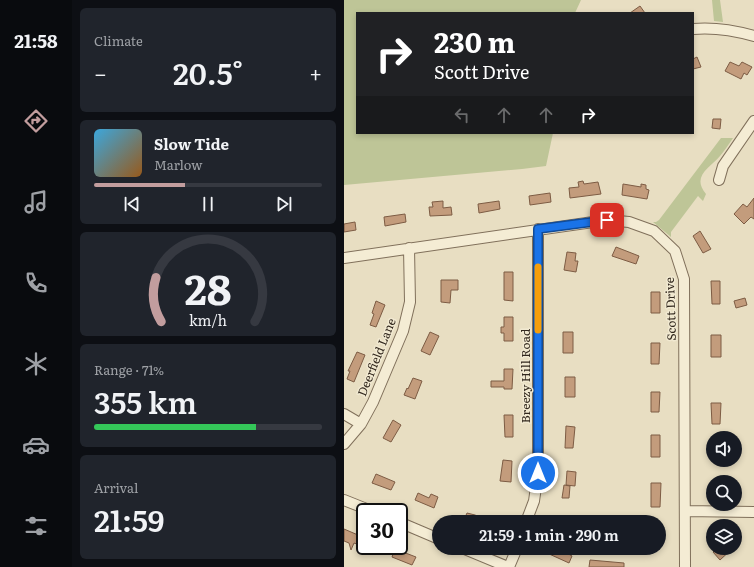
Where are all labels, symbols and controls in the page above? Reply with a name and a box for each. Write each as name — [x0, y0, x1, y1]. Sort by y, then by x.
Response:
text: 230 m — [434, 20, 515, 62]
text: 21:58 — [14, 27, 58, 54]
icon: right — [368, 28, 420, 80]
text: Climate — [94, 31, 143, 50]
text: 20.5° — [173, 50, 243, 94]
text: − — [94, 56, 107, 89]
text: + — [309, 56, 322, 89]
text: Scott Drive — [434, 58, 529, 85]
icon: left — [451, 104, 473, 126]
icon: ahead — [493, 104, 515, 126]
icon: ahead — [535, 104, 557, 126]
icon: right — [577, 104, 599, 126]
icon: directions — [22, 107, 50, 135]
text: Slow Tide — [154, 132, 229, 155]
text: Marlow — [154, 155, 202, 174]
icon: music — [22, 188, 50, 216]
icon: previous — [121, 193, 143, 215]
icon: pause — [197, 193, 219, 215]
icon: next — [273, 193, 295, 215]
pin — [590, 203, 624, 237]
icon: arrive — [596, 209, 618, 231]
text: 28 — [185, 255, 231, 317]
icon: phone — [22, 269, 50, 297]
street label: Scott Drive — [660, 277, 680, 341]
text: km/h — [189, 308, 228, 329]
street label: Deerfield Lane — [352, 315, 400, 399]
street label: Breezy Hill Road — [516, 328, 534, 423]
icon: climate — [22, 350, 50, 378]
text: Range · 71% — [94, 360, 164, 379]
text: 355 km — [94, 379, 197, 423]
icon: car — [22, 431, 50, 459]
map controls — [706, 431, 742, 555]
button: sound — [706, 431, 742, 467]
position arrow — [517, 452, 559, 494]
button: search — [706, 475, 742, 511]
text: Arrival — [94, 478, 138, 497]
text: 21:59 — [94, 497, 164, 541]
speed limit sign: 30 — [356, 503, 408, 555]
icon: filters — [22, 512, 50, 540]
button: layers — [706, 519, 742, 555]
text: 21:59 · 1 min · 290 m — [479, 523, 619, 546]

